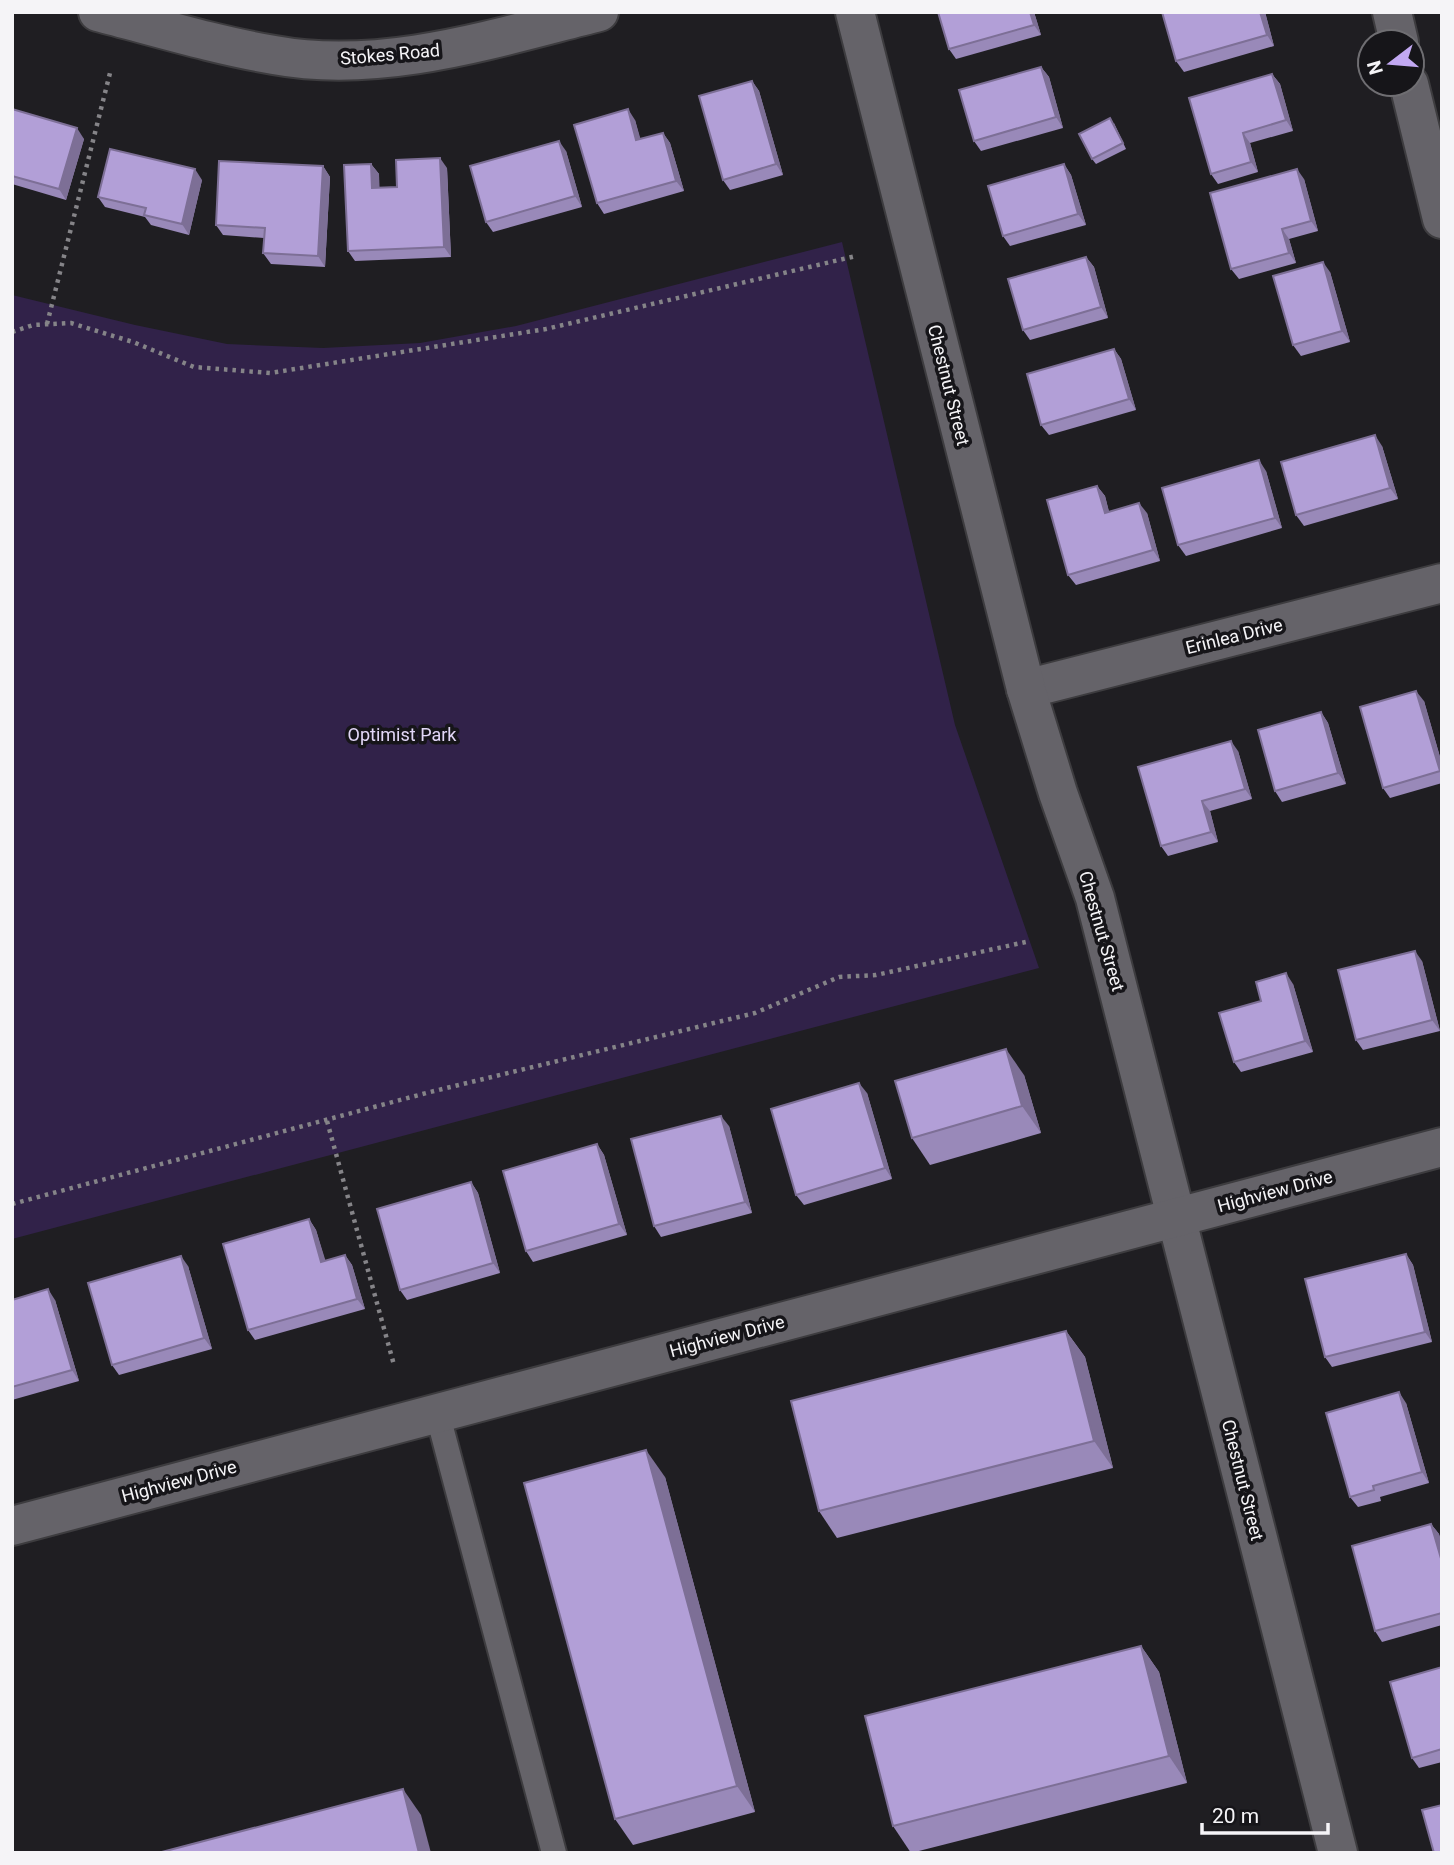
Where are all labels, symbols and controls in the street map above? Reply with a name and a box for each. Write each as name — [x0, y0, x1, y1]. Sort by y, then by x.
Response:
north arrow — [1356, 28, 1426, 98]
street label: Stokes Road — [339, 39, 441, 69]
text: N — [1362, 58, 1388, 77]
street label: Chestnut Street — [924, 322, 974, 448]
street label: Erinlea Drive — [1183, 614, 1285, 658]
park label: Optimist Park — [348, 724, 457, 745]
street label: Chestnut Street — [1075, 868, 1129, 994]
street label: Highview Drive — [1215, 1166, 1335, 1216]
street label: Highview Drive — [667, 1311, 787, 1361]
street label: Chestnut Street — [1218, 1417, 1268, 1543]
street label: Highview Drive — [119, 1456, 239, 1506]
scale bar — [1202, 1792, 1328, 1836]
text: 20 m — [1212, 1804, 1259, 1828]

